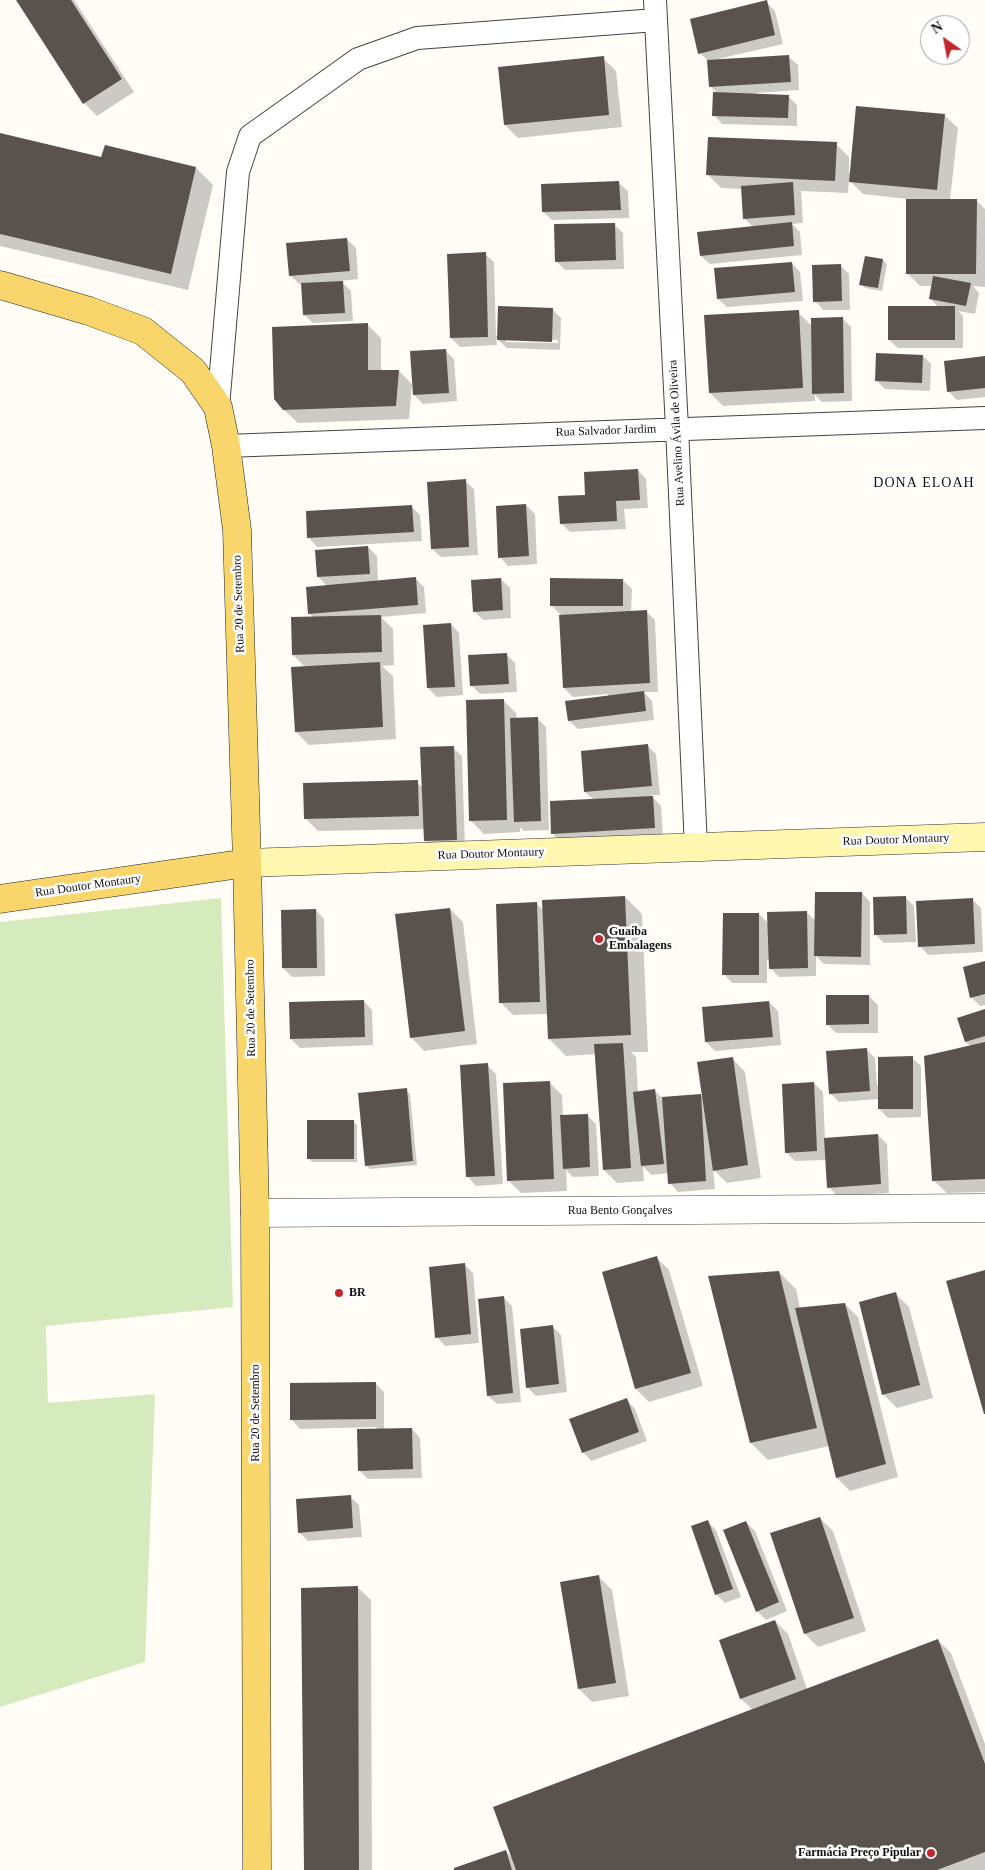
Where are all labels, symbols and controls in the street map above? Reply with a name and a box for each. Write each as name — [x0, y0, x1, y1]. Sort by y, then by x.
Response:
north arrow — [920, 15, 970, 65]
text: N — [929, 19, 945, 37]
street label: Rua Avelino Ávila de Oliveira — [666, 360, 688, 506]
street label: Rua Salvador Jardim — [555, 422, 657, 440]
district label: DONA ELOAH — [872, 475, 976, 491]
street label: Rua 20 de Setembro — [230, 555, 248, 653]
street label: Rua Doutor Montaury — [842, 831, 950, 849]
street label: Rua Doutor Montaury — [437, 845, 545, 863]
street label: Rua Doutor Montaury — [34, 871, 142, 901]
place label: Guaíba Embalagens — [609, 925, 672, 953]
marker: Guaíba Embalagens — [593, 933, 605, 945]
street label: Rua 20 de Setembro — [243, 959, 259, 1057]
street label: Rua Bento Gonçalves — [568, 1204, 672, 1218]
place label: BR — [349, 1286, 366, 1300]
marker: BR — [333, 1287, 345, 1299]
street label: Rua 20 de Setembro — [249, 1364, 263, 1462]
place label: Farmácia Preço Pipular — [798, 1846, 921, 1860]
marker: Farmácia Preço Pipular — [925, 1847, 937, 1859]

